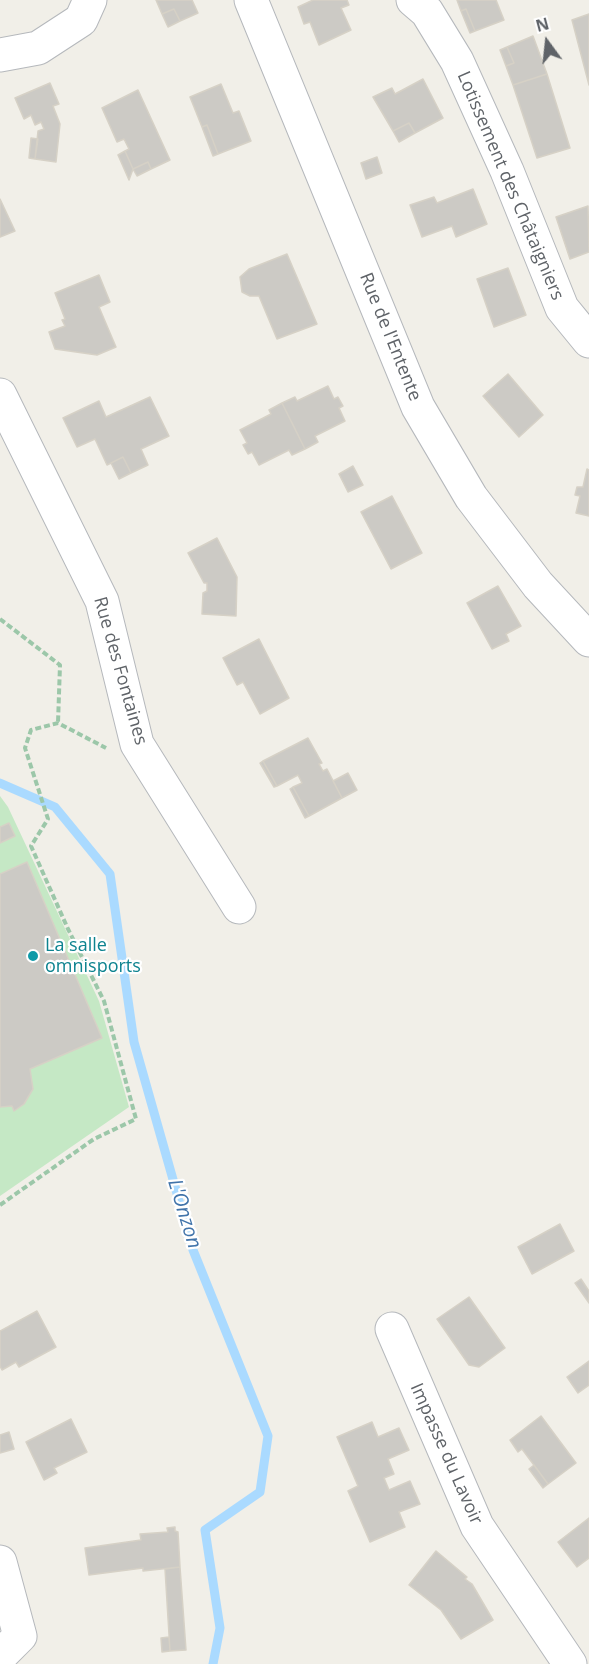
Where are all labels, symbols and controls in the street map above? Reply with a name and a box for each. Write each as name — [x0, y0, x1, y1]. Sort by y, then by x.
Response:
north arrow — [517, 12, 577, 72]
text: N — [533, 12, 551, 37]
street label: Lotissement des Châtaigniers — [452, 68, 568, 304]
street label: Rue de l'Entente — [354, 270, 426, 404]
street label: Rue des Fontaines — [89, 594, 151, 748]
place label: La salle omnisports — [45, 935, 141, 978]
marker: La salle omnisports — [26, 949, 40, 963]
water label: L'Onzon — [162, 1176, 206, 1252]
street label: Impasse du Lavoir — [405, 1380, 487, 1528]

